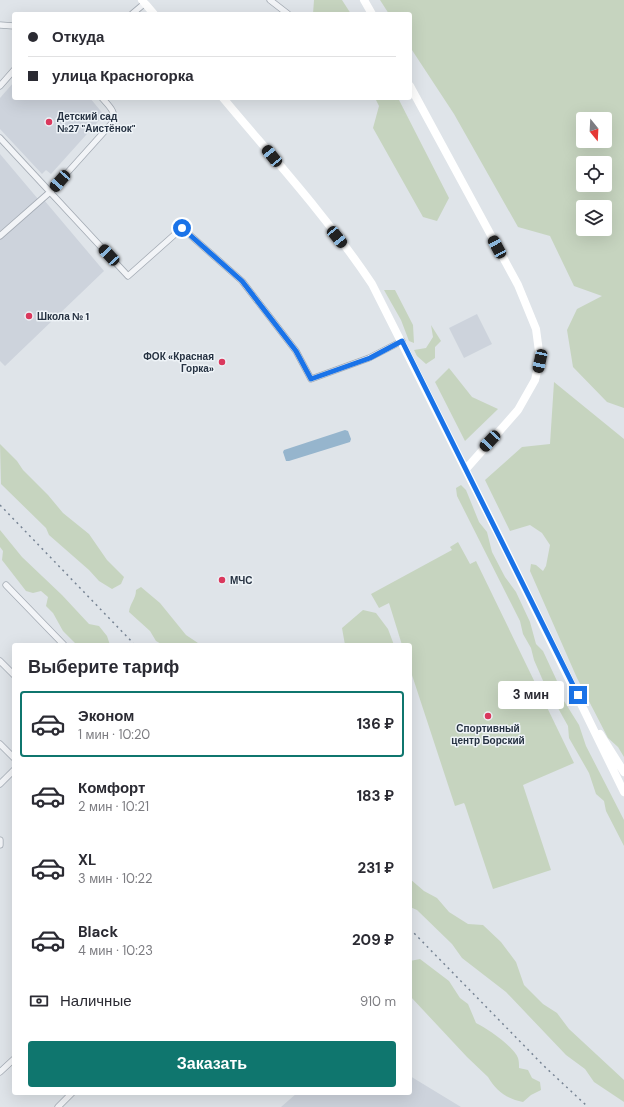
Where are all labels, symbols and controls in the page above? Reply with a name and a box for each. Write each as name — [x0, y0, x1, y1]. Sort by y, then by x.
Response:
text: Откуда — [52, 27, 104, 47]
text: улица Красногорка — [52, 66, 194, 86]
place label: Детский сад №27 "Аистёнок" — [57, 110, 136, 135]
north arrow — [576, 112, 612, 148]
map controls — [576, 112, 612, 236]
marker: Детский сад №27 "Аистёнок" — [44, 117, 54, 127]
car — [260, 143, 284, 169]
button: locate — [576, 156, 612, 192]
car — [48, 168, 72, 194]
button: layers — [576, 200, 612, 236]
route start — [173, 219, 191, 237]
car — [325, 224, 349, 250]
car — [486, 234, 508, 260]
car — [96, 242, 122, 268]
place label: Школа № 1 — [37, 310, 89, 323]
marker: Школа № 1 — [24, 311, 34, 321]
car — [532, 348, 548, 374]
place label: ФОК «Красная Горка» — [143, 350, 214, 375]
marker: ФОК «Красная Горка» — [217, 357, 227, 367]
car — [477, 428, 503, 454]
place label: МЧС — [230, 574, 253, 587]
marker: МЧС — [217, 575, 227, 585]
text: Выберите тариф — [28, 655, 179, 679]
callout: 3 мин — [498, 681, 564, 709]
text: 3 мин — [513, 686, 549, 703]
route end — [569, 686, 587, 704]
icon: car — [30, 706, 66, 742]
text: Эконом — [78, 706, 134, 726]
marker: Спортивный центр Борский — [483, 711, 493, 721]
text: 136 ₽ — [357, 714, 394, 734]
place label: Спортивный центр Борский — [451, 722, 525, 747]
text: 1 мин · 10:20 — [78, 726, 150, 743]
icon: car — [30, 778, 66, 814]
text: Комфорт — [78, 778, 145, 798]
text: 183 ₽ — [357, 786, 394, 806]
text: 2 мин · 10:21 — [78, 798, 149, 815]
icon: car — [30, 850, 66, 886]
text: XL — [78, 850, 96, 870]
text: 231 ₽ — [358, 858, 394, 878]
text: 3 мин · 10:22 — [78, 870, 153, 887]
icon: car — [30, 922, 66, 958]
text: Black — [78, 922, 118, 942]
text: 209 ₽ — [352, 930, 394, 950]
text: 4 мин · 10:23 — [78, 942, 153, 959]
icon: cash — [28, 990, 50, 1012]
text: Наличные — [60, 991, 132, 1011]
text: 910 m — [360, 993, 396, 1010]
button: Заказать — [28, 1041, 396, 1087]

